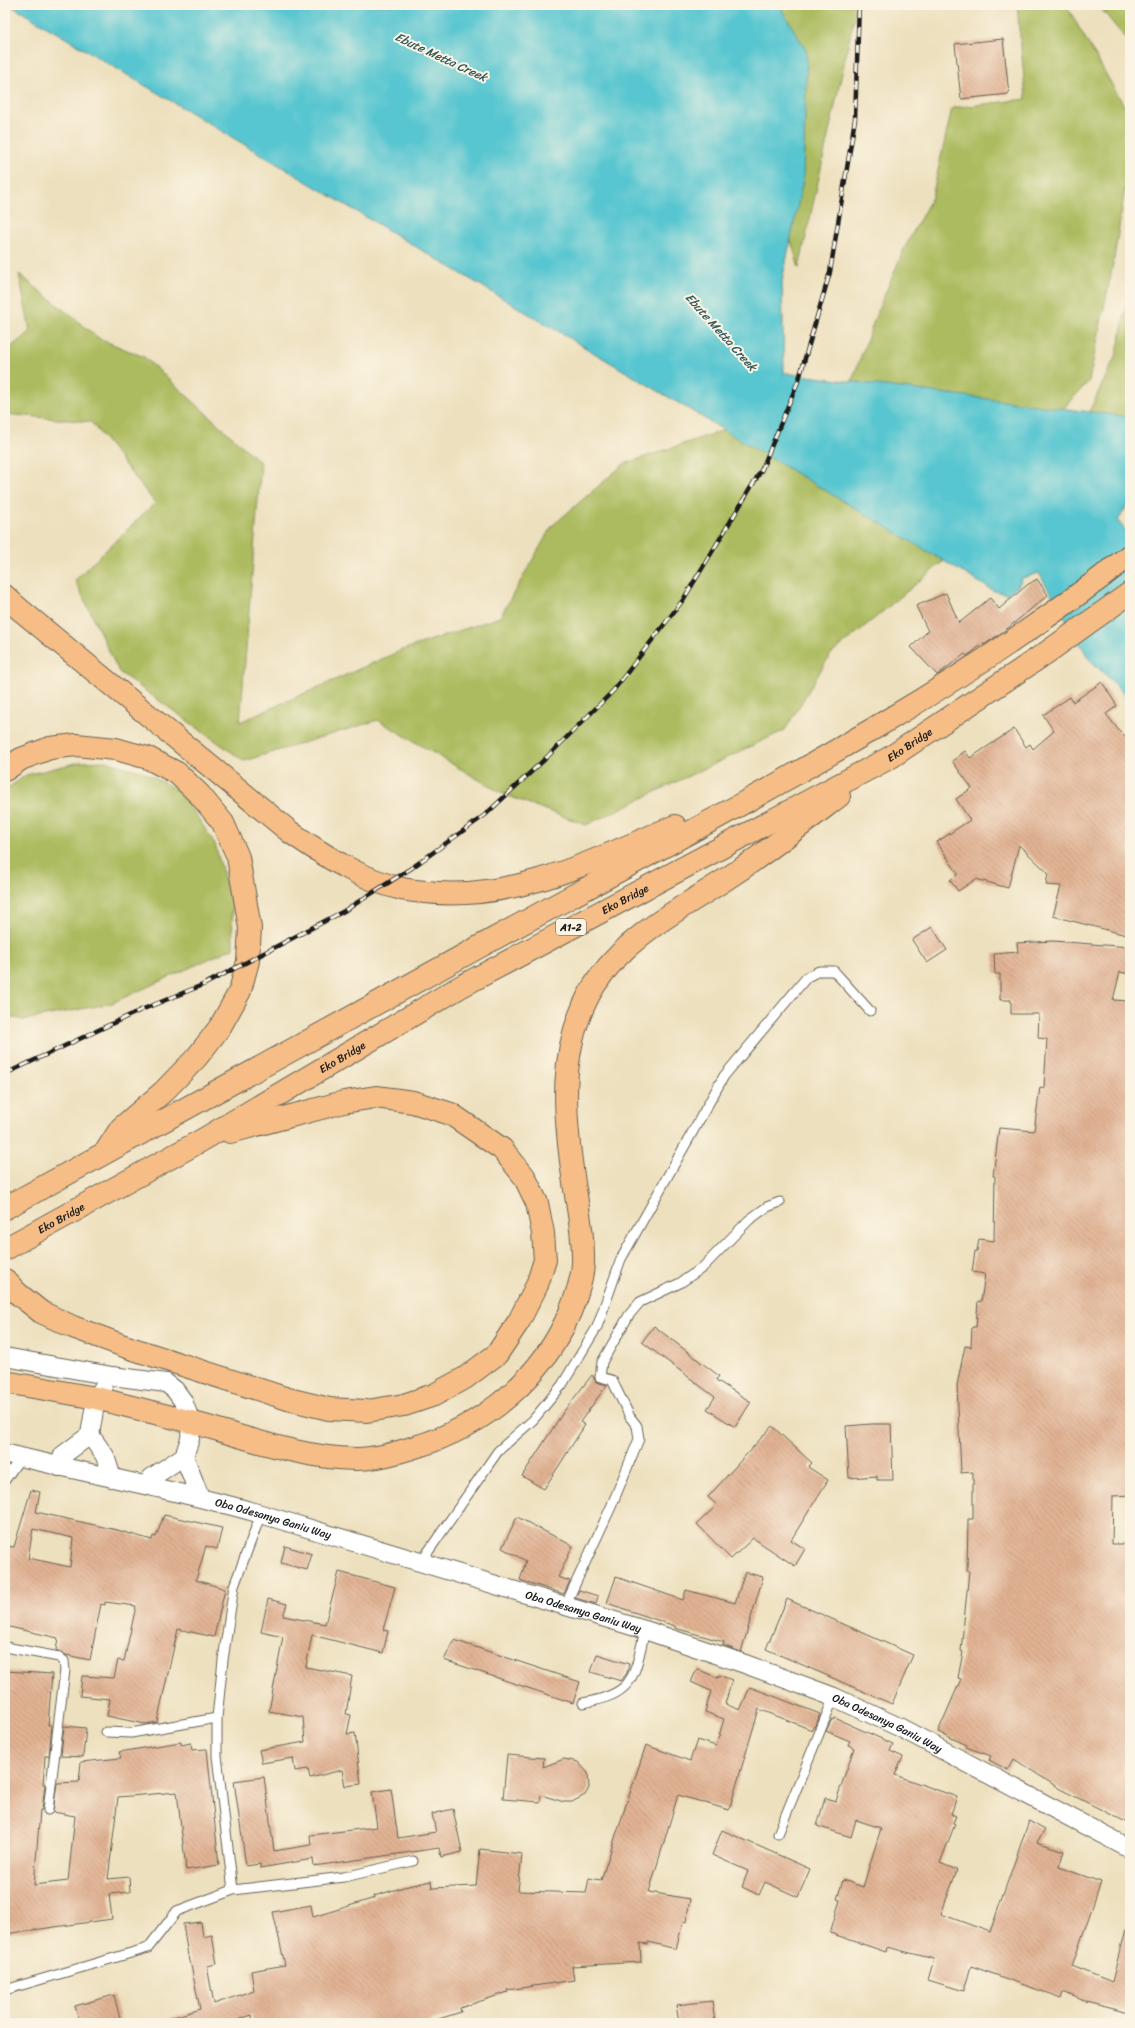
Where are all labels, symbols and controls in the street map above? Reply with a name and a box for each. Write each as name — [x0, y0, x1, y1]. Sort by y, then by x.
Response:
water label: Ebute Metta Creek — [391, 26, 492, 89]
water label: Ebute Metta Creek — [680, 288, 764, 378]
street label: Eko Bridge — [884, 722, 937, 767]
street label: Eko Bridge — [598, 879, 653, 920]
road number: A1-2 — [556, 919, 586, 935]
street label: Eko Bridge — [315, 1036, 370, 1079]
street label: Eko Bridge — [34, 1197, 89, 1239]
street label: Oba Odesanya Ganiu Way — [213, 1493, 334, 1545]
street label: Oba Odesanya Ganiu Way — [523, 1585, 644, 1639]
street label: Oba Odesanya Ganiu Way — [829, 1688, 946, 1758]

